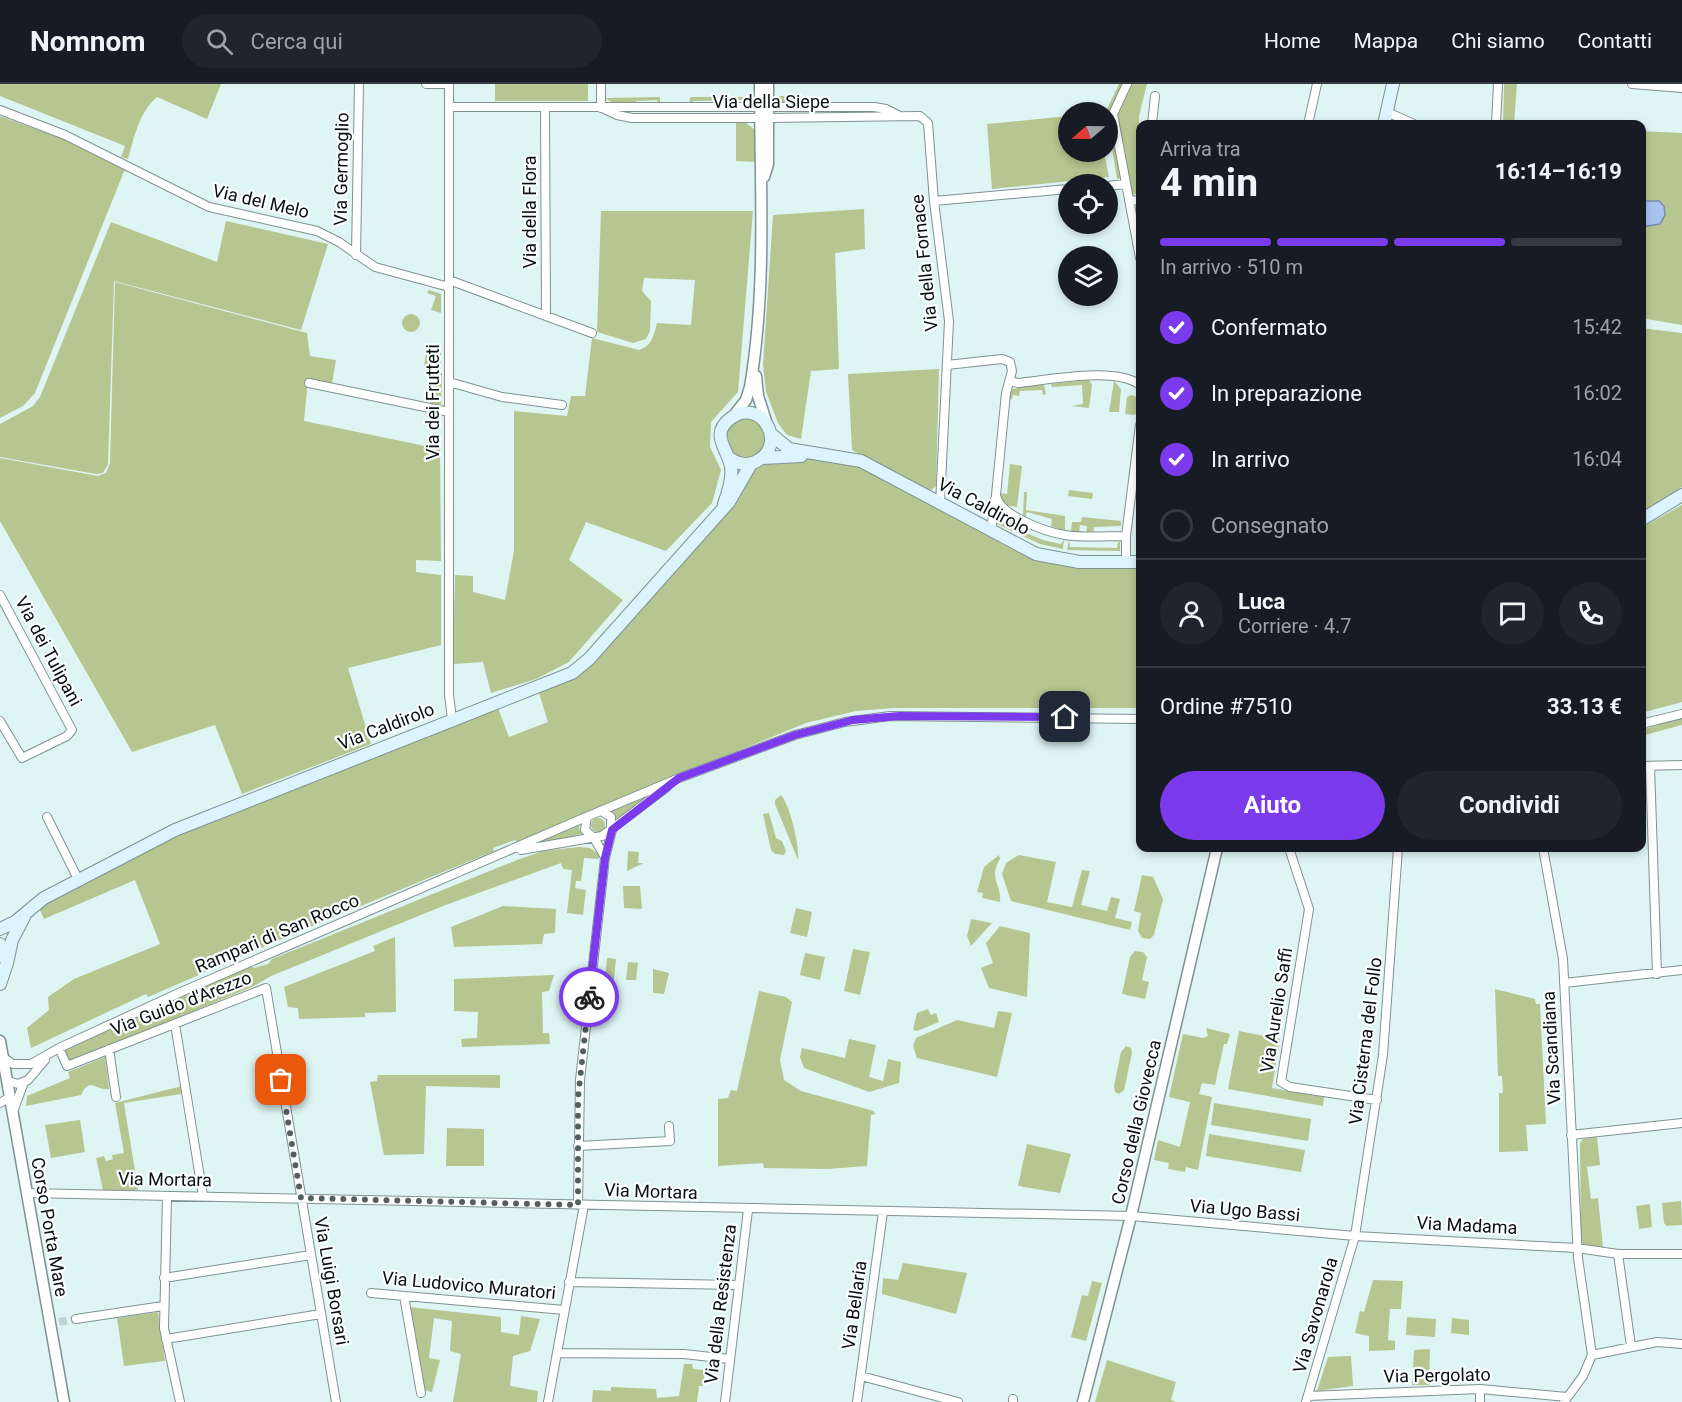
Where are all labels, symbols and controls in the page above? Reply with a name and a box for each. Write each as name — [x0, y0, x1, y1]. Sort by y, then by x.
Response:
search box — [182, 14, 602, 68]
text: Nomnom — [30, 25, 146, 58]
icon: search — [203, 25, 236, 58]
text: Cerca qui — [251, 29, 343, 54]
text: Home — [1264, 29, 1321, 53]
text: Mappa — [1354, 29, 1418, 53]
text: Chi siamo — [1451, 29, 1545, 53]
text: Contatti — [1578, 29, 1652, 53]
street label: Via della Siepe — [712, 91, 830, 112]
north arrow — [1058, 102, 1118, 162]
map controls — [1058, 102, 1118, 306]
street label: Via Germoglio — [330, 112, 352, 226]
text: Arriva tra — [1160, 137, 1241, 161]
street label: Via della Flora — [519, 156, 540, 268]
text: 16:14–16:19 — [1495, 159, 1622, 184]
text: 4 min — [1160, 160, 1258, 206]
button: locate — [1058, 174, 1118, 234]
street label: Via del Melo — [211, 180, 311, 222]
street label: Via della Fornace — [906, 193, 942, 333]
button: layers — [1058, 246, 1118, 306]
text: In arrivo · 510 m — [1160, 255, 1303, 279]
icon: check — [1160, 311, 1193, 344]
text: Confermato — [1211, 315, 1327, 340]
text: 15:42 — [1572, 315, 1622, 339]
street label: Via dei Frutteti — [422, 344, 443, 460]
icon: check — [1160, 377, 1193, 410]
text: In preparazione — [1211, 381, 1362, 406]
text: 16:02 — [1572, 381, 1622, 405]
icon: check — [1160, 443, 1193, 476]
text: In arrivo — [1211, 447, 1290, 472]
text: 16:04 — [1572, 447, 1622, 471]
street label: Via Caldirolo — [934, 473, 1034, 539]
text: Consegnato — [1211, 513, 1329, 538]
button: person — [1160, 582, 1223, 645]
button: chat — [1481, 582, 1544, 645]
button: phone — [1559, 582, 1622, 645]
text: Luca — [1238, 589, 1285, 614]
street label: Via dei Tulipani — [11, 593, 87, 709]
text: Corriere · 4.7 — [1238, 614, 1352, 638]
pin — [1039, 691, 1090, 742]
text: Ordine #7510 — [1160, 694, 1292, 719]
text: 33.13 € — [1547, 694, 1622, 719]
street label: Via Caldirolo — [335, 698, 437, 754]
icon: home — [1048, 700, 1081, 733]
button: Aiuto — [1160, 771, 1385, 840]
button: Condividi — [1397, 771, 1622, 840]
street label: Rampari di San Rocco — [192, 889, 362, 977]
street label: Via Aurelio Saffi — [1256, 946, 1296, 1074]
street label: Via Cisterna del Follo — [1344, 956, 1386, 1126]
street label: Via Guido d'Arezzo — [108, 967, 254, 1039]
courier — [559, 967, 619, 1027]
icon: bike — [573, 981, 606, 1014]
street label: Via Scandiana — [1538, 991, 1564, 1105]
street label: Corso della Giovecca — [1107, 1038, 1165, 1206]
pin — [255, 1054, 306, 1105]
icon: bag — [264, 1063, 297, 1096]
street label: Corso Porta Mare — [27, 1156, 73, 1298]
street label: Via Mortara — [118, 1168, 212, 1190]
street label: Via Mortara — [604, 1179, 698, 1203]
street label: Via Ugo Bassi — [1189, 1195, 1301, 1225]
street label: Via Madama — [1416, 1212, 1518, 1238]
street label: Via Luigi Borsari — [310, 1215, 354, 1347]
street label: Via della Resistenza — [700, 1223, 740, 1385]
street label: Via Savonarola — [1288, 1255, 1342, 1375]
street label: Via Bellaria — [837, 1259, 871, 1351]
street label: Via Ludovico Muratori — [381, 1267, 557, 1303]
street label: Via Pergolato — [1383, 1364, 1491, 1386]

